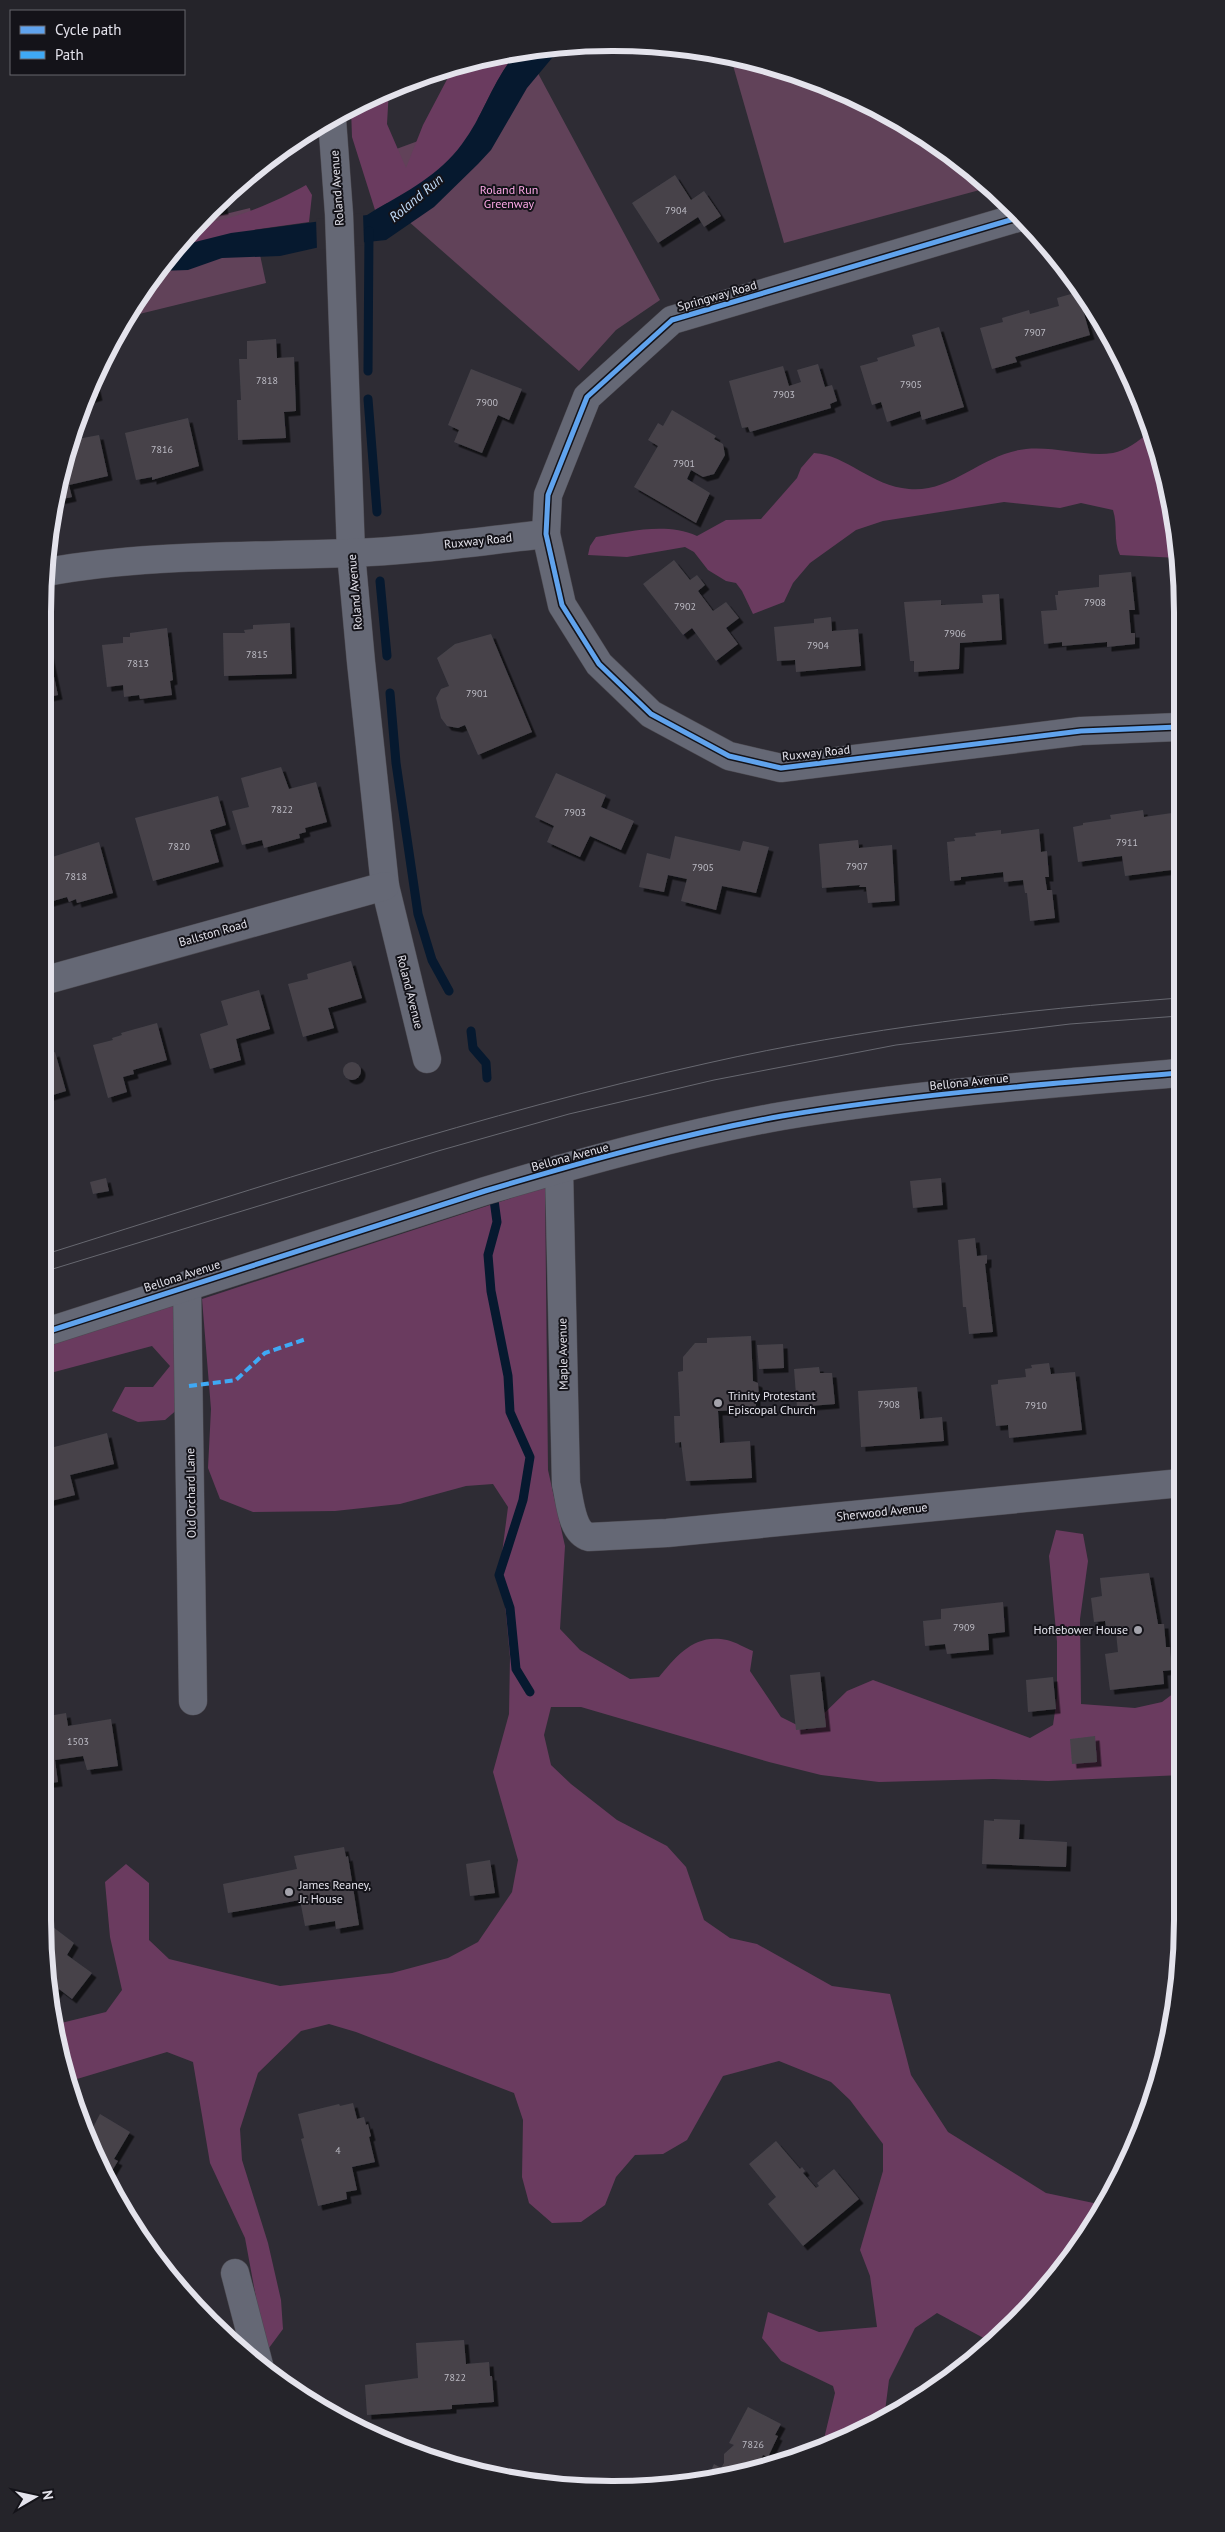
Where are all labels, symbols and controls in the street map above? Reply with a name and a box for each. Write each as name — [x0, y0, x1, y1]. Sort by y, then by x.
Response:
legend — [10, 10, 185, 75]
text: Cycle path — [55, 20, 121, 39]
text: Path — [55, 45, 84, 64]
street label: Roland Avenue — [326, 150, 347, 226]
water label: Roland Run — [385, 170, 447, 226]
park label: Roland Run Greenway — [480, 182, 538, 211]
house number: 7904 — [665, 204, 687, 217]
street label: Springway Road — [676, 277, 758, 314]
house number: 7907 — [1024, 326, 1046, 339]
house number: 7818 — [256, 374, 278, 387]
house number: 7905 — [900, 378, 922, 391]
house number: 7903 — [773, 388, 795, 401]
house number: 7900 — [476, 396, 498, 409]
house number: 7816 — [151, 443, 173, 456]
house number: 7901 — [673, 457, 695, 470]
street label: Ruxway Road — [443, 529, 513, 552]
street label: Roland Avenue — [344, 554, 365, 630]
house number: 7908 — [1084, 596, 1106, 609]
house number: 7902 — [674, 600, 696, 613]
house number: 7906 — [944, 627, 966, 640]
house number: 7904 — [807, 639, 829, 652]
house number: 7815 — [246, 648, 268, 661]
house number: 7813 — [127, 657, 149, 670]
house number: 7901 — [466, 687, 488, 700]
street label: Ruxway Road — [781, 741, 851, 764]
house number: 7822 — [271, 803, 293, 816]
house number: 7903 — [564, 806, 586, 819]
house number: 7911 — [1116, 836, 1138, 849]
house number: 7820 — [168, 840, 190, 853]
house number: 7907 — [846, 860, 868, 873]
house number: 7905 — [692, 861, 714, 874]
house number: 7818 — [65, 870, 87, 883]
street label: Ballston Road — [177, 916, 249, 949]
street label: Roland Avenue — [394, 953, 427, 1030]
street label: Bellona Avenue — [929, 1070, 1009, 1093]
street label: Bellona Avenue — [530, 1139, 610, 1174]
street label: Bellona Avenue — [142, 1256, 222, 1295]
street label: Maple Avenue — [554, 1318, 571, 1390]
place label: Trinity Protestant Episcopal Church — [728, 1388, 816, 1417]
marker: Trinity Protestant Episcopal Church — [712, 1397, 724, 1409]
house number: 7908 — [878, 1398, 900, 1411]
house number: 7910 — [1025, 1399, 1047, 1412]
street label: Old Orchard Lane — [182, 1448, 199, 1538]
street label: Sherwood Avenue — [836, 1499, 928, 1524]
house number: 7909 — [953, 1621, 975, 1634]
place label: Hoflebower House — [1033, 1622, 1128, 1637]
marker: Hoflebower House — [1132, 1624, 1144, 1636]
house number: 1503 — [67, 1735, 89, 1748]
place label: James Reaney, Jr. House — [298, 1877, 371, 1906]
marker: James Reaney, Jr. House — [283, 1886, 295, 1898]
house number: 4 — [335, 2144, 341, 2157]
house number: 7822 — [444, 2371, 466, 2384]
house number: 7826 — [742, 2438, 764, 2451]
north arrow — [10, 2472, 60, 2522]
text: N — [38, 2489, 57, 2501]

